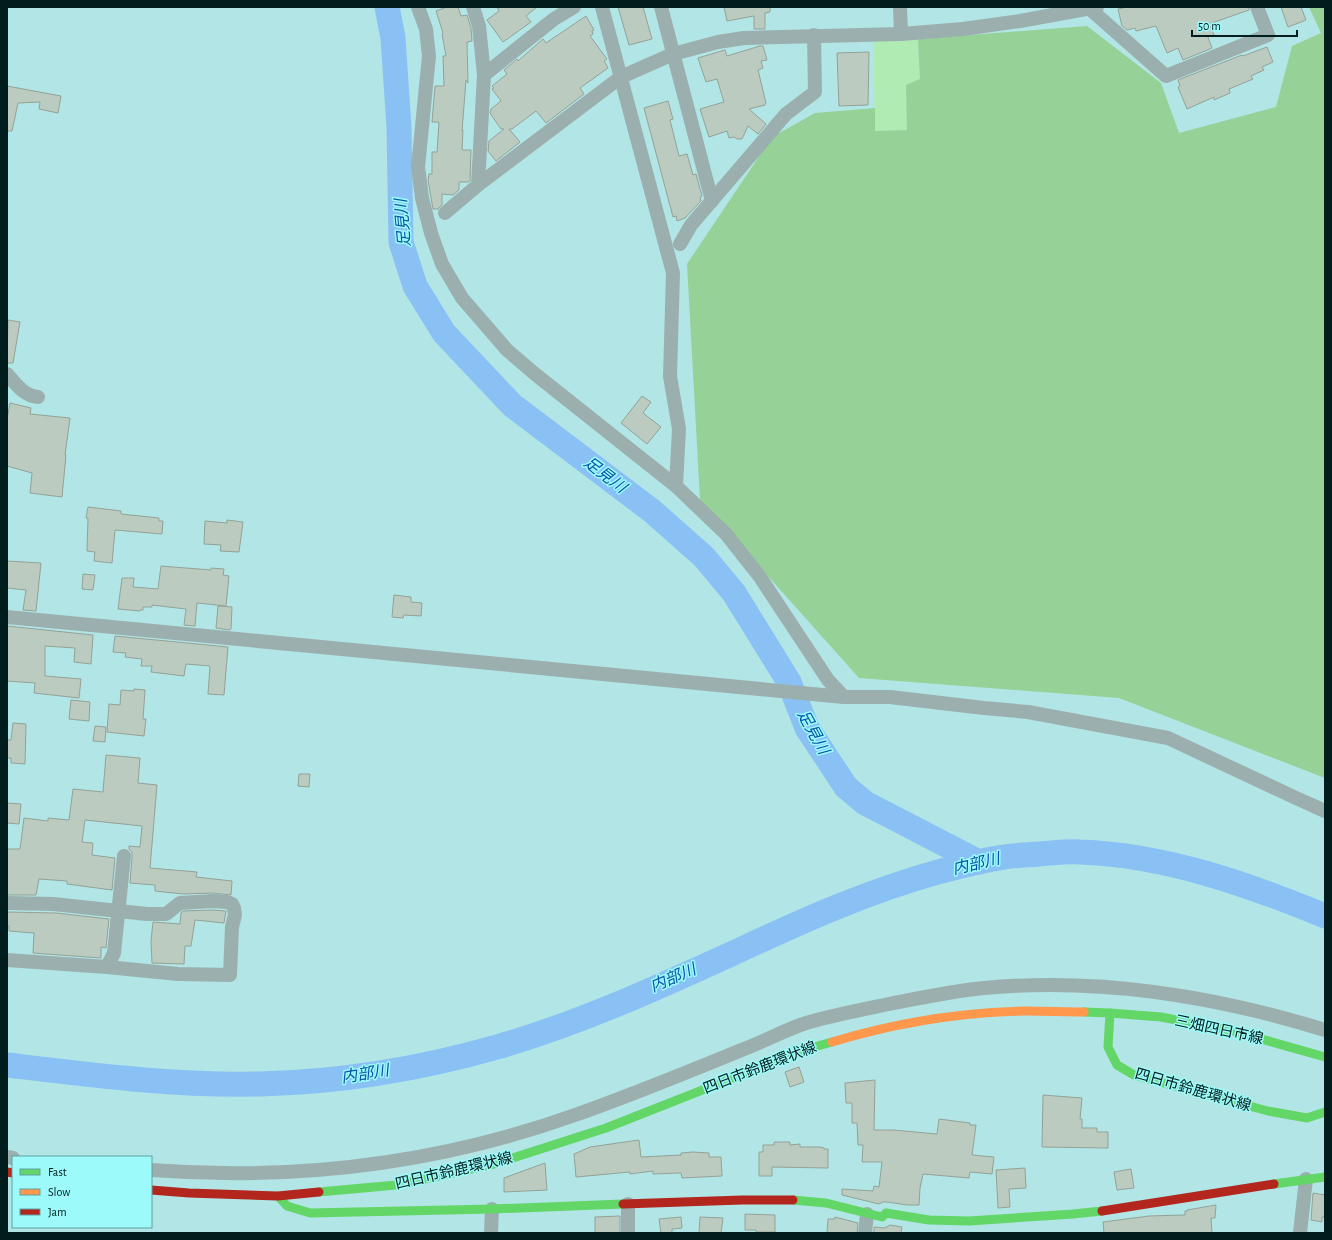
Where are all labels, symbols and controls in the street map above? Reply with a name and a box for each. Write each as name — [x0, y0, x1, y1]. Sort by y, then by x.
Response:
scale bar — [1192, 12, 1297, 38]
text: 50 m — [1198, 20, 1221, 32]
water label: 足見川 — [393, 196, 413, 248]
water label: 足見川 — [581, 454, 631, 497]
water label: 足見川 — [794, 707, 833, 759]
water label: 内部川 — [951, 849, 1003, 877]
water label: 内部川 — [647, 960, 700, 995]
street label: 三畑四日市線 — [1173, 1012, 1265, 1047]
street label: 四日市鈴鹿環状線 — [701, 1038, 819, 1097]
water label: 内部川 — [340, 1061, 392, 1086]
street label: 四日市鈴鹿環状線 — [1133, 1064, 1253, 1114]
street label: 四日市鈴鹿環状線 — [393, 1148, 514, 1192]
legend — [12, 1156, 152, 1228]
text: Fast — [48, 1166, 67, 1178]
text: Slow — [48, 1186, 70, 1198]
text: Jam — [48, 1206, 67, 1218]

